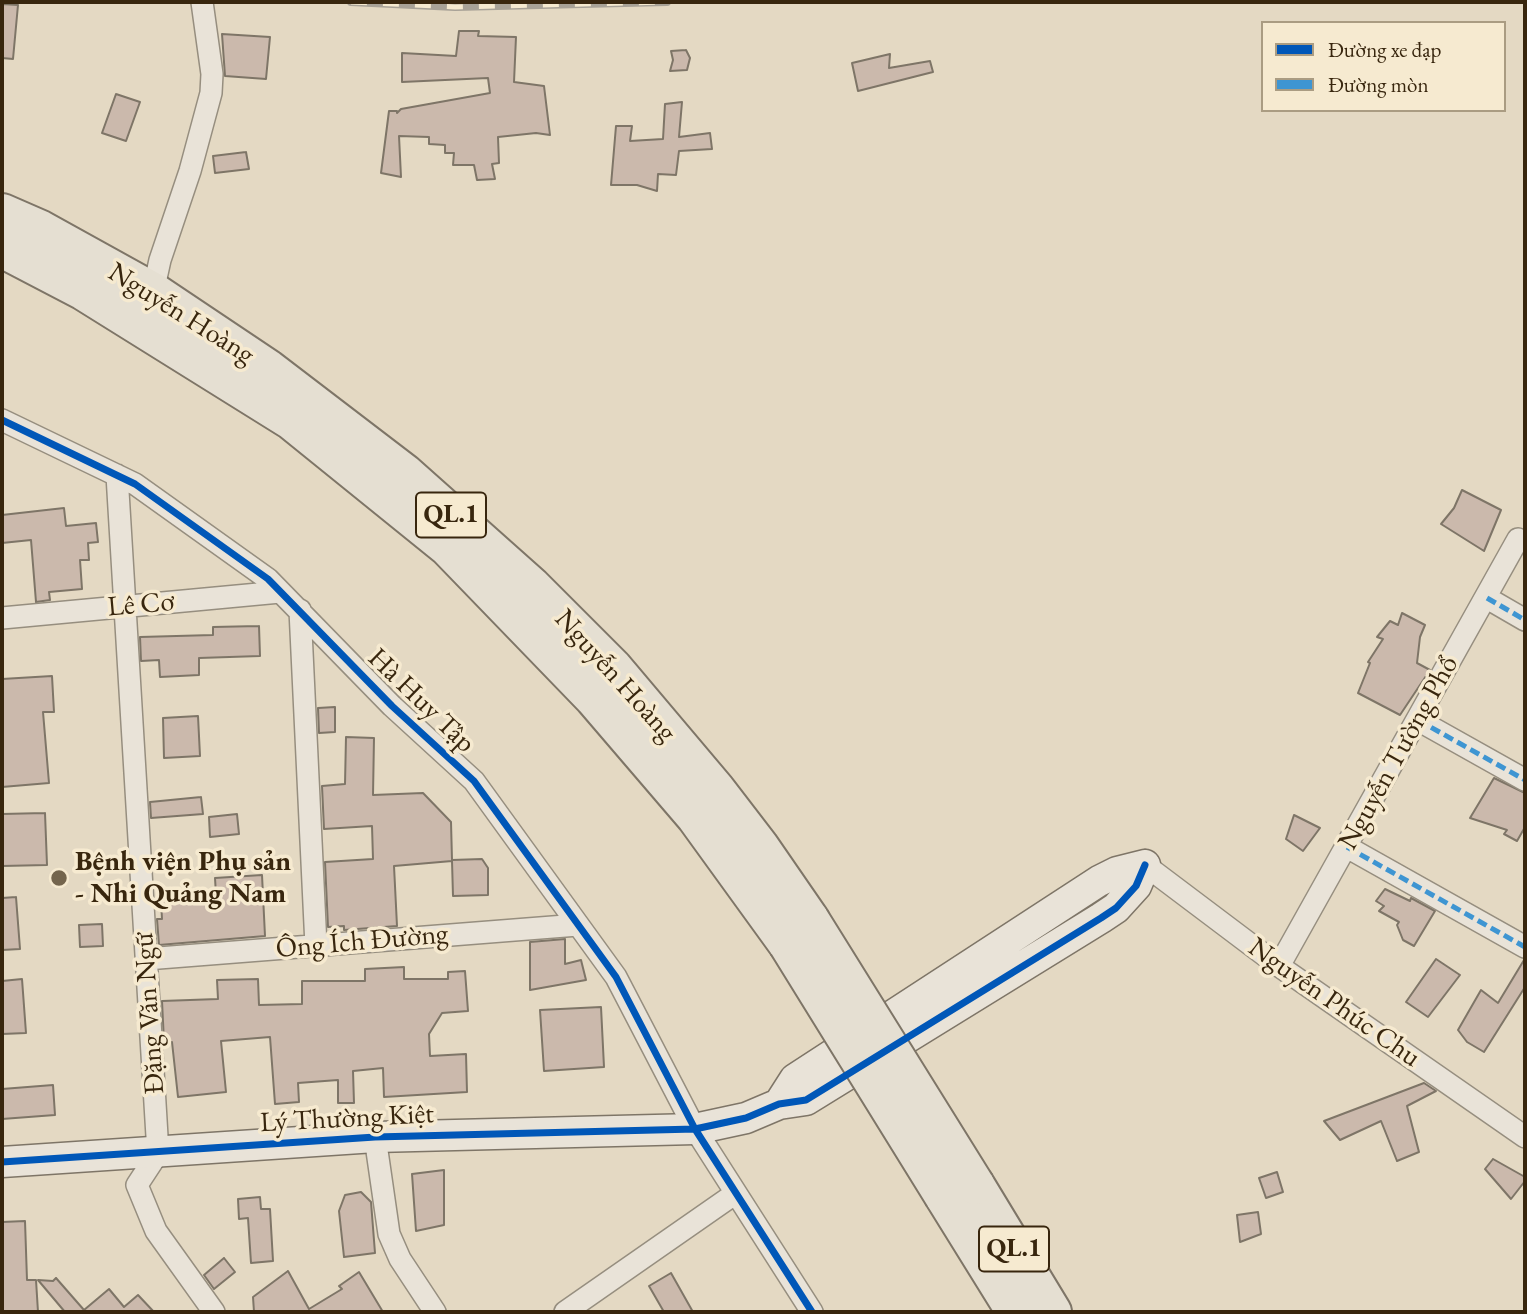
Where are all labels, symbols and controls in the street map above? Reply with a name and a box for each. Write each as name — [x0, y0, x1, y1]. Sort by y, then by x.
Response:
legend — [1261, 21, 1506, 112]
text: Đường xe đạp — [1328, 36, 1441, 63]
text: Đường mòn — [1328, 71, 1429, 98]
street label: Nguyễn Hoàng — [102, 256, 260, 372]
road number: QL.1 — [416, 492, 486, 538]
street label: Lê Cơ — [106, 585, 176, 625]
street label: Nguyễn Hoàng — [547, 603, 683, 749]
street label: Hà Huy Tập — [360, 642, 482, 760]
street label: Nguyễn Tường Phổ — [1332, 650, 1466, 856]
place label: Bệnh viện Phụ sản - Nhi Quảng Nam — [75, 845, 291, 911]
marker: Bệnh viện Phụ sản - Nhi Quảng Nam — [49, 868, 69, 888]
street label: Ông Ích Đường — [274, 918, 450, 966]
street label: Đặng Văn Ngữ — [128, 931, 172, 1095]
street label: Nguyễn Phúc Chu — [1241, 931, 1427, 1075]
street label: Lý Thường Kiệt — [259, 1098, 435, 1140]
road number: QL.1 — [979, 1226, 1049, 1272]

